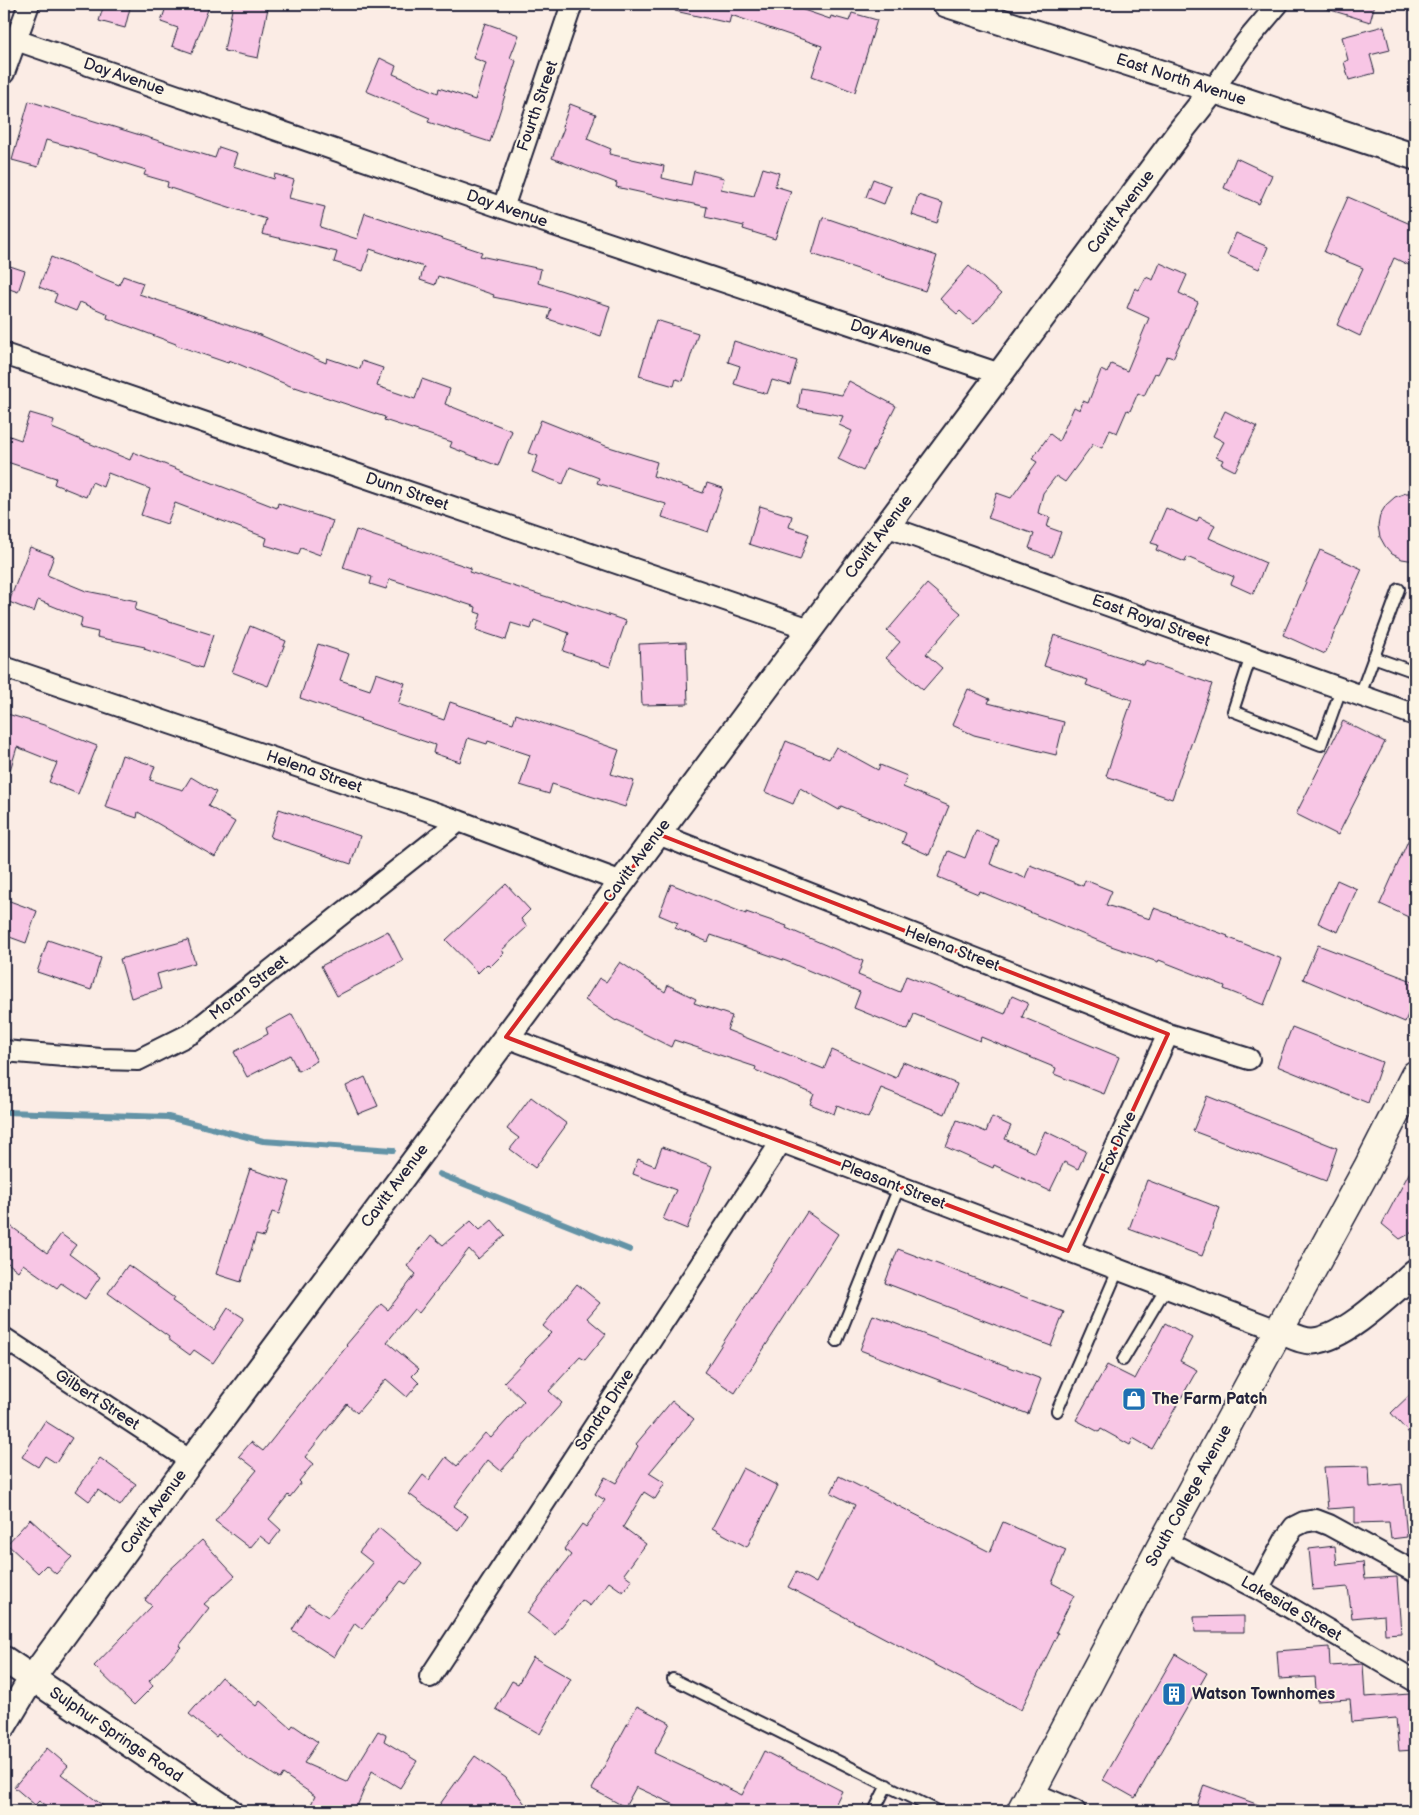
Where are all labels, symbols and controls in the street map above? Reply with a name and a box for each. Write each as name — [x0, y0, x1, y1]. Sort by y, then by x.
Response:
street label: East North Avenue — [1114, 50, 1249, 110]
street label: Day Avenue — [81, 54, 168, 100]
street label: Fourth Street — [514, 58, 562, 154]
street label: Cavitt Avenue — [1083, 166, 1159, 258]
street label: Day Avenue — [464, 186, 551, 232]
street label: Day Avenue — [848, 316, 935, 360]
street label: Dunn Street — [363, 469, 451, 515]
street label: Cavitt Avenue — [841, 491, 917, 583]
street label: East Royal Street — [1089, 591, 1213, 651]
street label: Helena Street — [264, 747, 365, 797]
street label: Cavitt Avenue — [599, 815, 675, 907]
street label: Helena Street — [902, 922, 1002, 976]
street label: Moran Street — [206, 951, 292, 1025]
street label: Fox Drive — [1095, 1108, 1141, 1177]
street label: Cavitt Avenue — [357, 1140, 433, 1232]
street label: Pleasant Street — [838, 1156, 948, 1214]
street label: Sandra Drive — [572, 1365, 639, 1454]
street label: Gilbert Street — [51, 1366, 143, 1434]
shop icon: The Farm Patch — [1121, 1386, 1147, 1412]
place label: The Farm Patch — [1152, 1390, 1267, 1409]
street label: South College Avenue — [1142, 1421, 1236, 1570]
street label: Cavitt Avenue — [117, 1466, 191, 1558]
street label: Lakeside Street — [1237, 1572, 1345, 1646]
building icon: Watson Townhomes — [1161, 1681, 1187, 1707]
street label: Sulphur Springs Road — [46, 1683, 186, 1787]
place label: Watson Townhomes — [1192, 1685, 1335, 1704]

